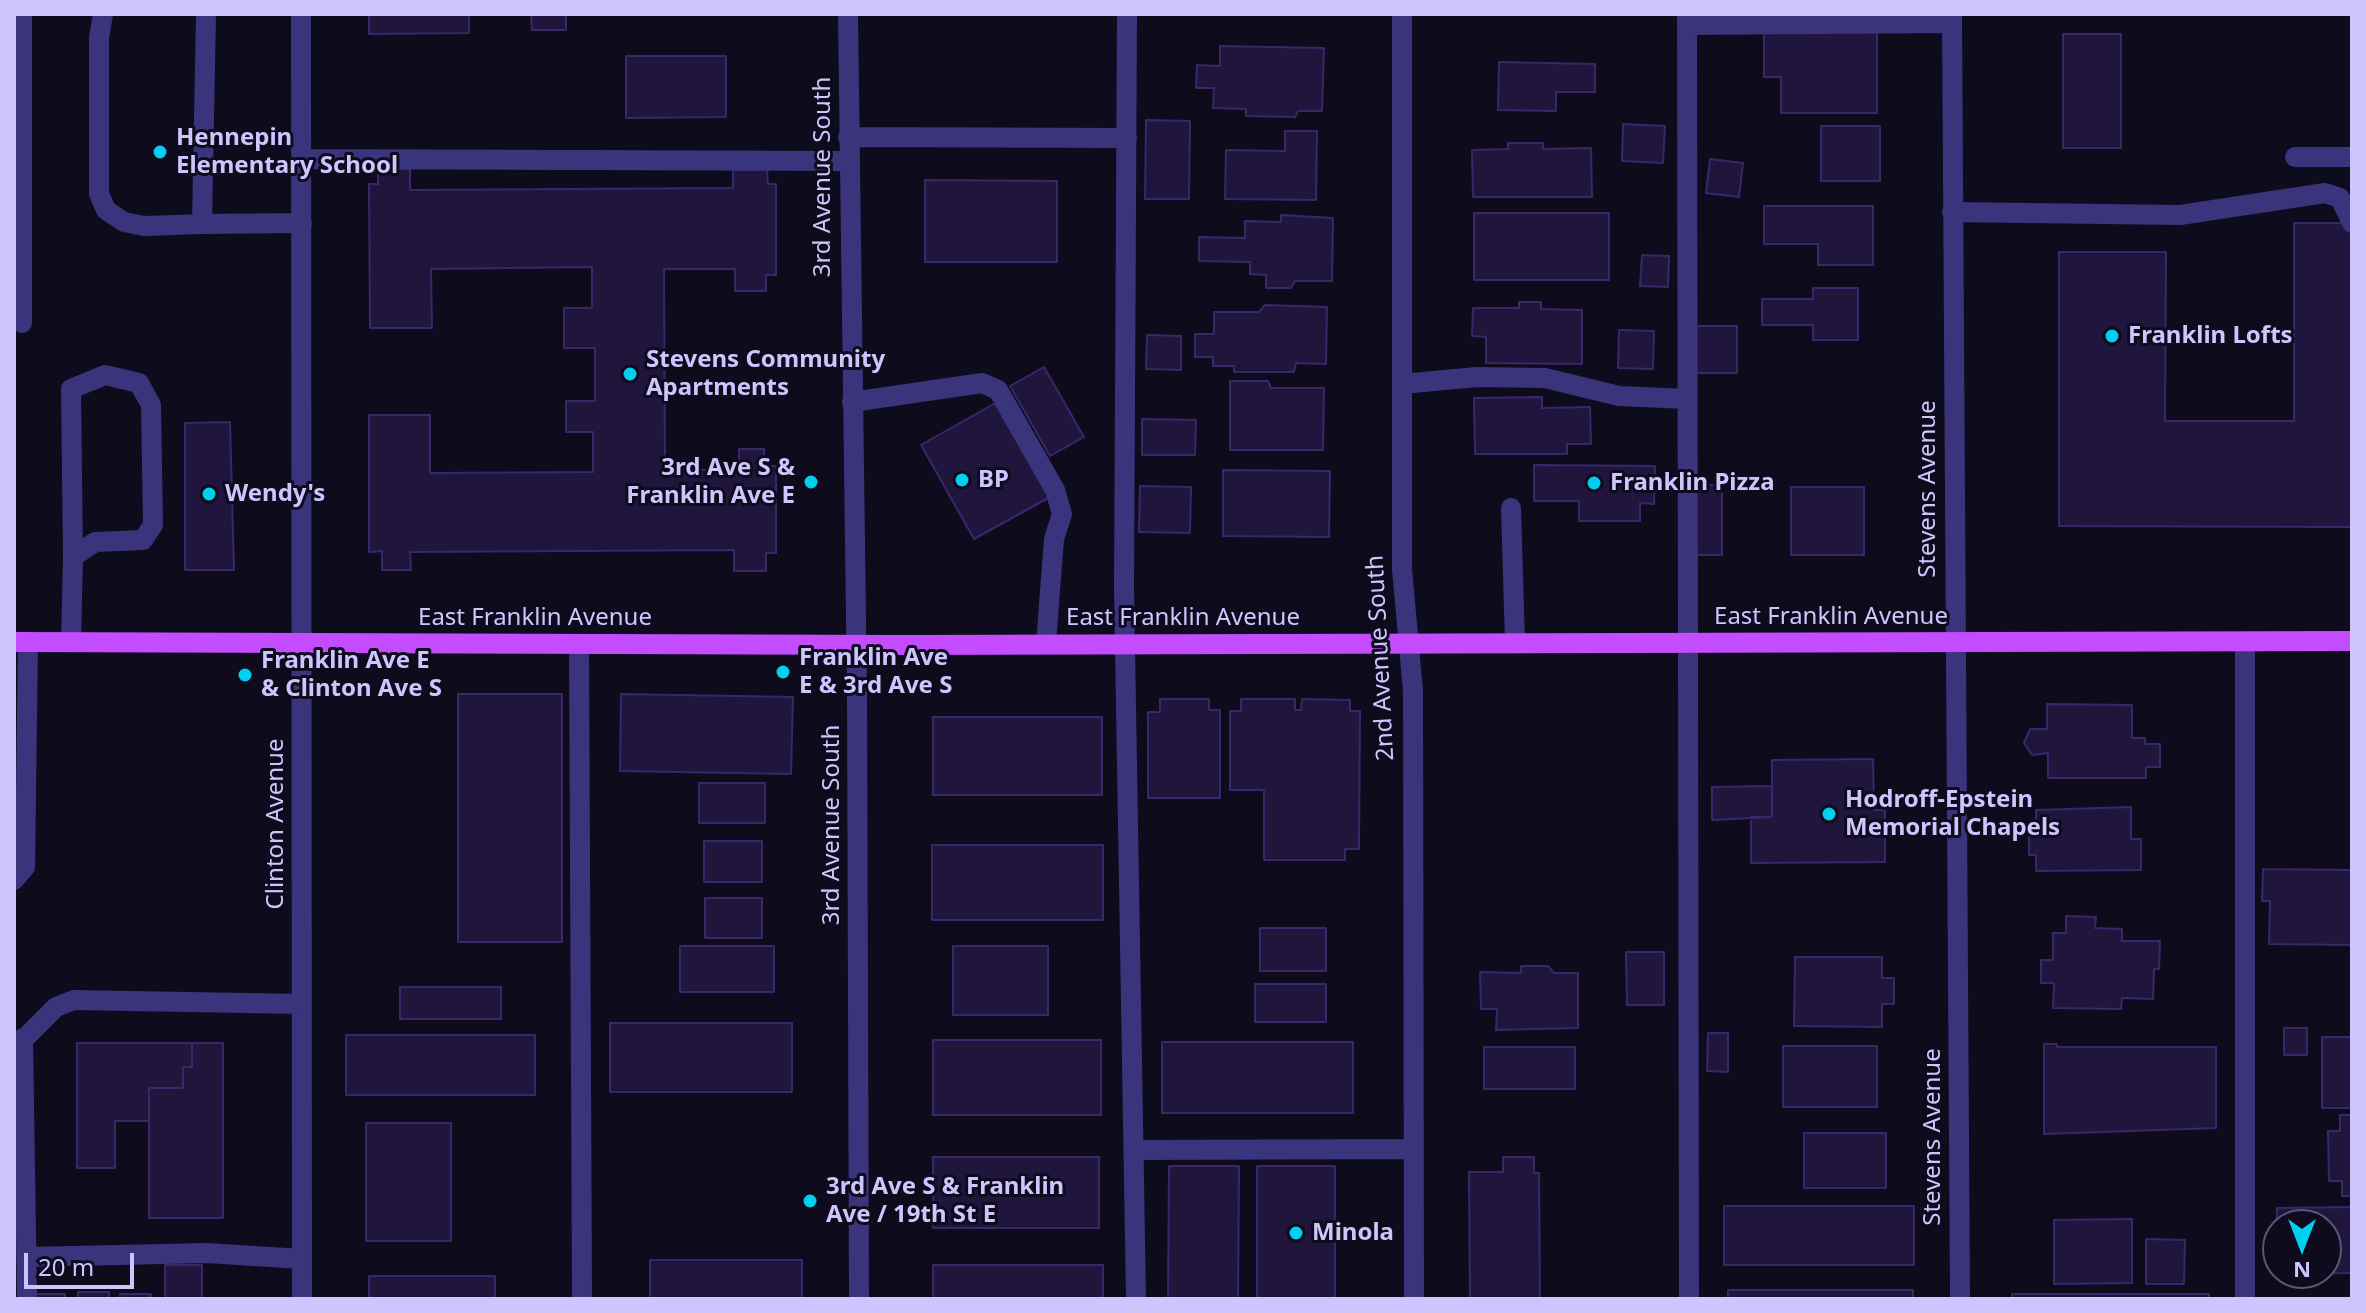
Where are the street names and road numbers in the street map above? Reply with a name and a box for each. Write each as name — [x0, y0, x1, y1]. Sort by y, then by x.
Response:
street label: 3rd Avenue South — [809, 77, 837, 277]
street label: Stevens Avenue — [1914, 400, 1942, 578]
street label: 2nd Avenue South — [1361, 554, 1401, 762]
street label: East Franklin Avenue — [1714, 603, 1948, 631]
street label: East Franklin Avenue — [418, 604, 652, 632]
street label: East Franklin Avenue — [1066, 604, 1300, 632]
street label: 3rd Avenue South — [818, 725, 846, 925]
street label: Clinton Avenue — [262, 739, 290, 909]
street label: Stevens Avenue — [1919, 1048, 1947, 1226]

